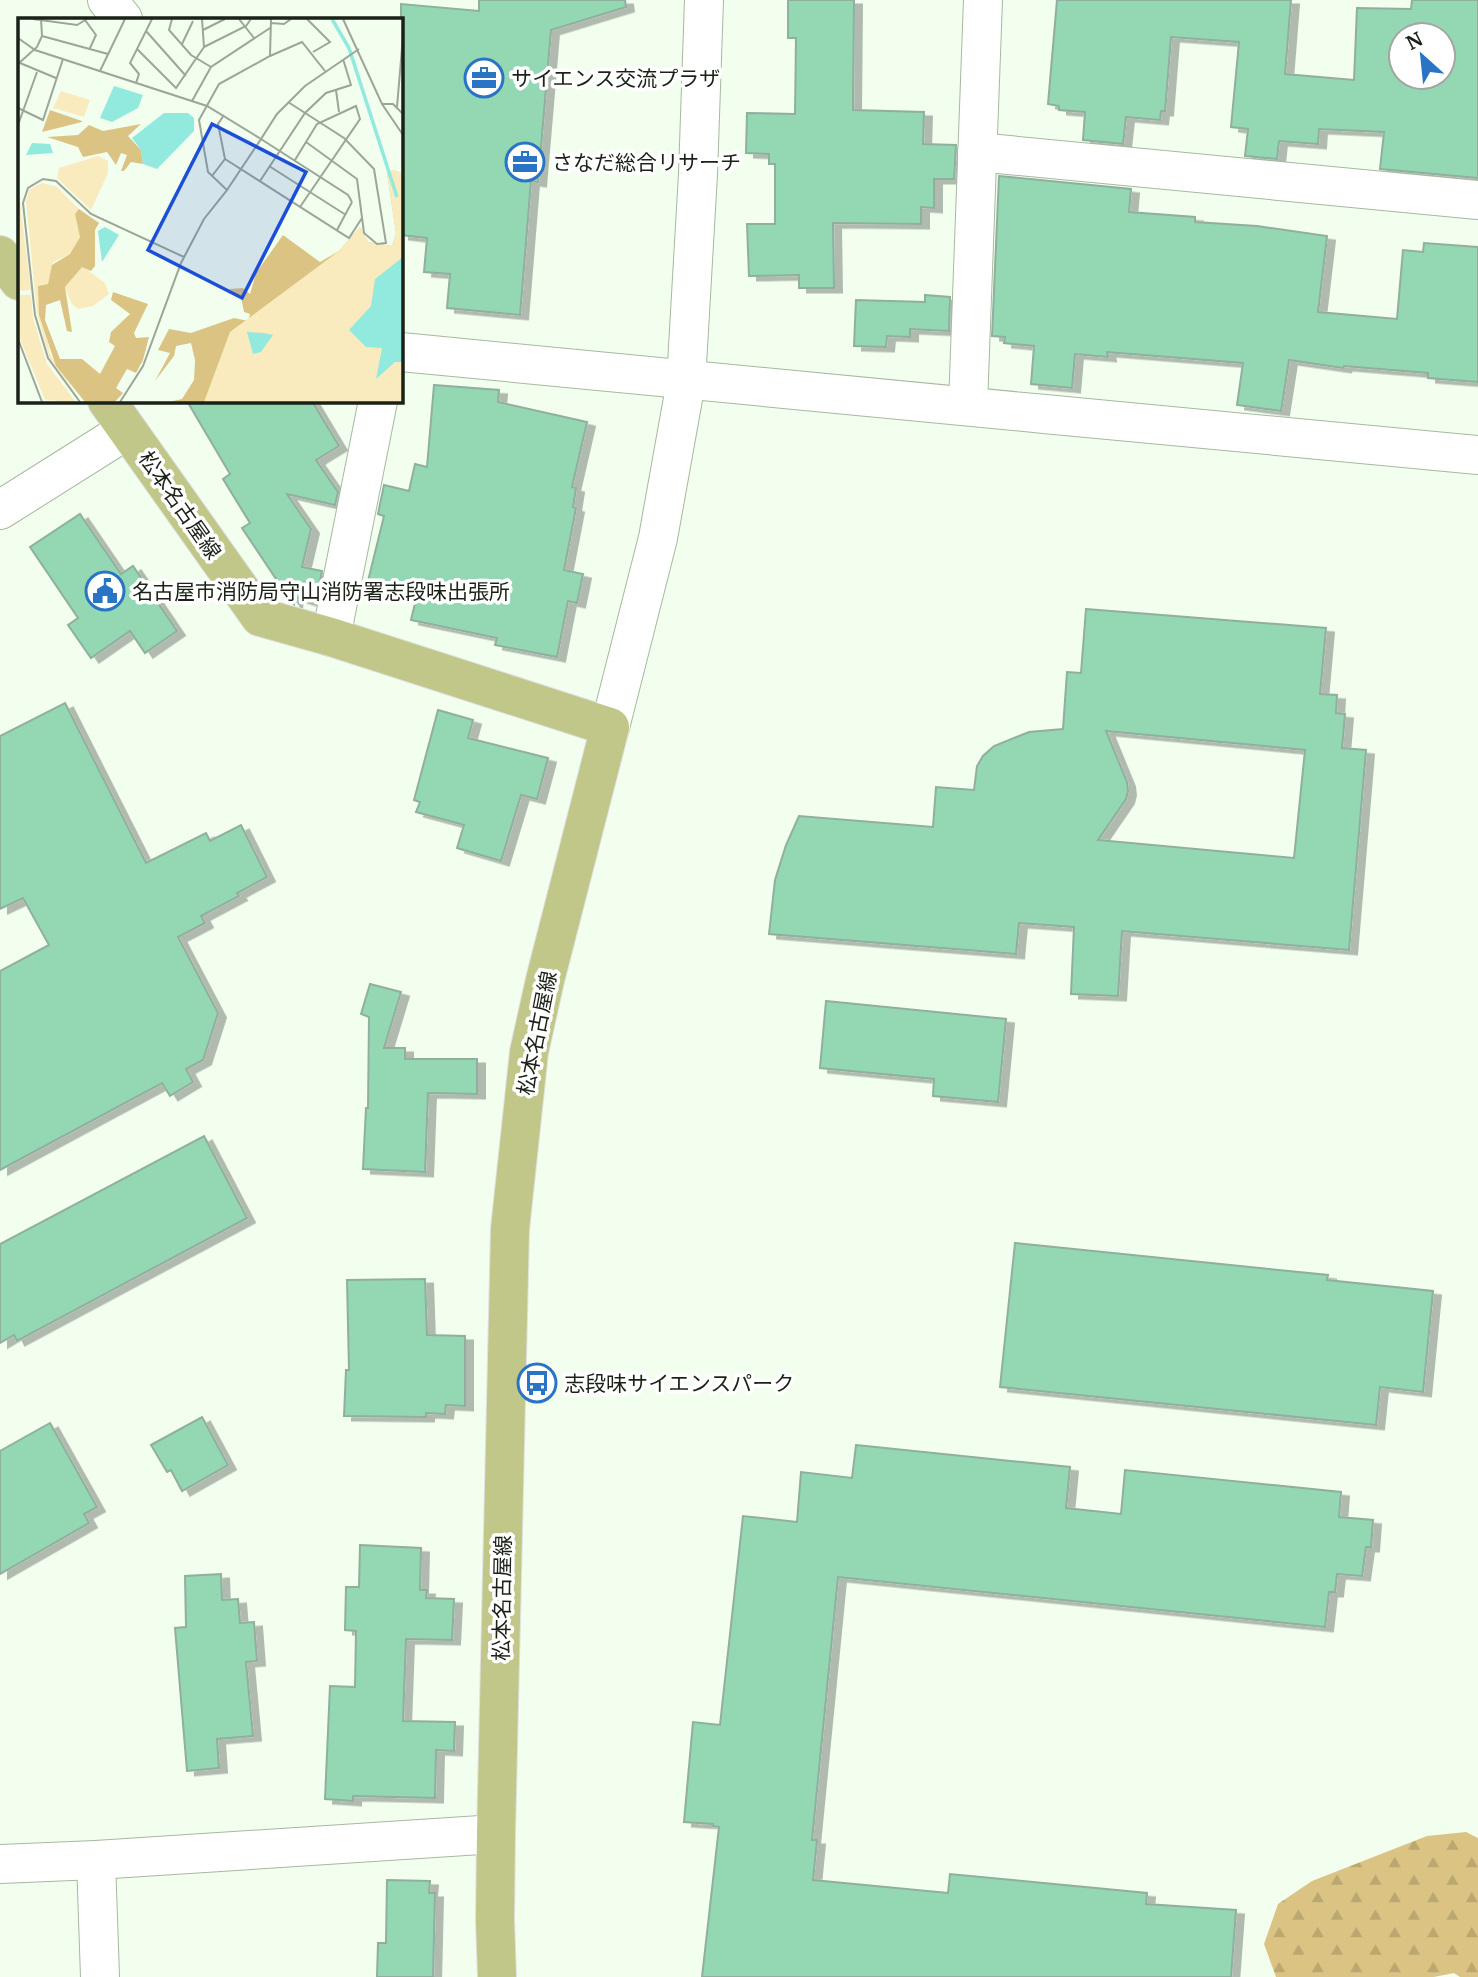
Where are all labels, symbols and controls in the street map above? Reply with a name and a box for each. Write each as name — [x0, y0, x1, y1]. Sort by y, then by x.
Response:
inset map — [18, 18, 402, 402]
north arrow — [1387, 21, 1457, 91]
text: N — [1402, 27, 1426, 55]
office icon: サイエンス交流プラザ — [463, 57, 505, 99]
place label: サイエンス交流プラザ — [511, 65, 720, 92]
office icon: さなだ総合リサーチ — [504, 141, 546, 183]
place label: さなだ総合リサーチ — [552, 149, 741, 176]
street label: 松本名古屋線 — [133, 446, 227, 564]
public building icon: 名古屋市消防局守山消防署志段味出張所 — [84, 570, 126, 612]
place label: 名古屋市消防局守山消防署志段味出張所 — [132, 578, 510, 605]
street label: 松本名古屋線 — [512, 969, 562, 1097]
bus stop icon: 志段味サイエンスパーク — [516, 1362, 558, 1404]
place label: 志段味サイエンスパーク — [564, 1370, 794, 1397]
street label: 松本名古屋線 — [487, 1535, 517, 1661]

